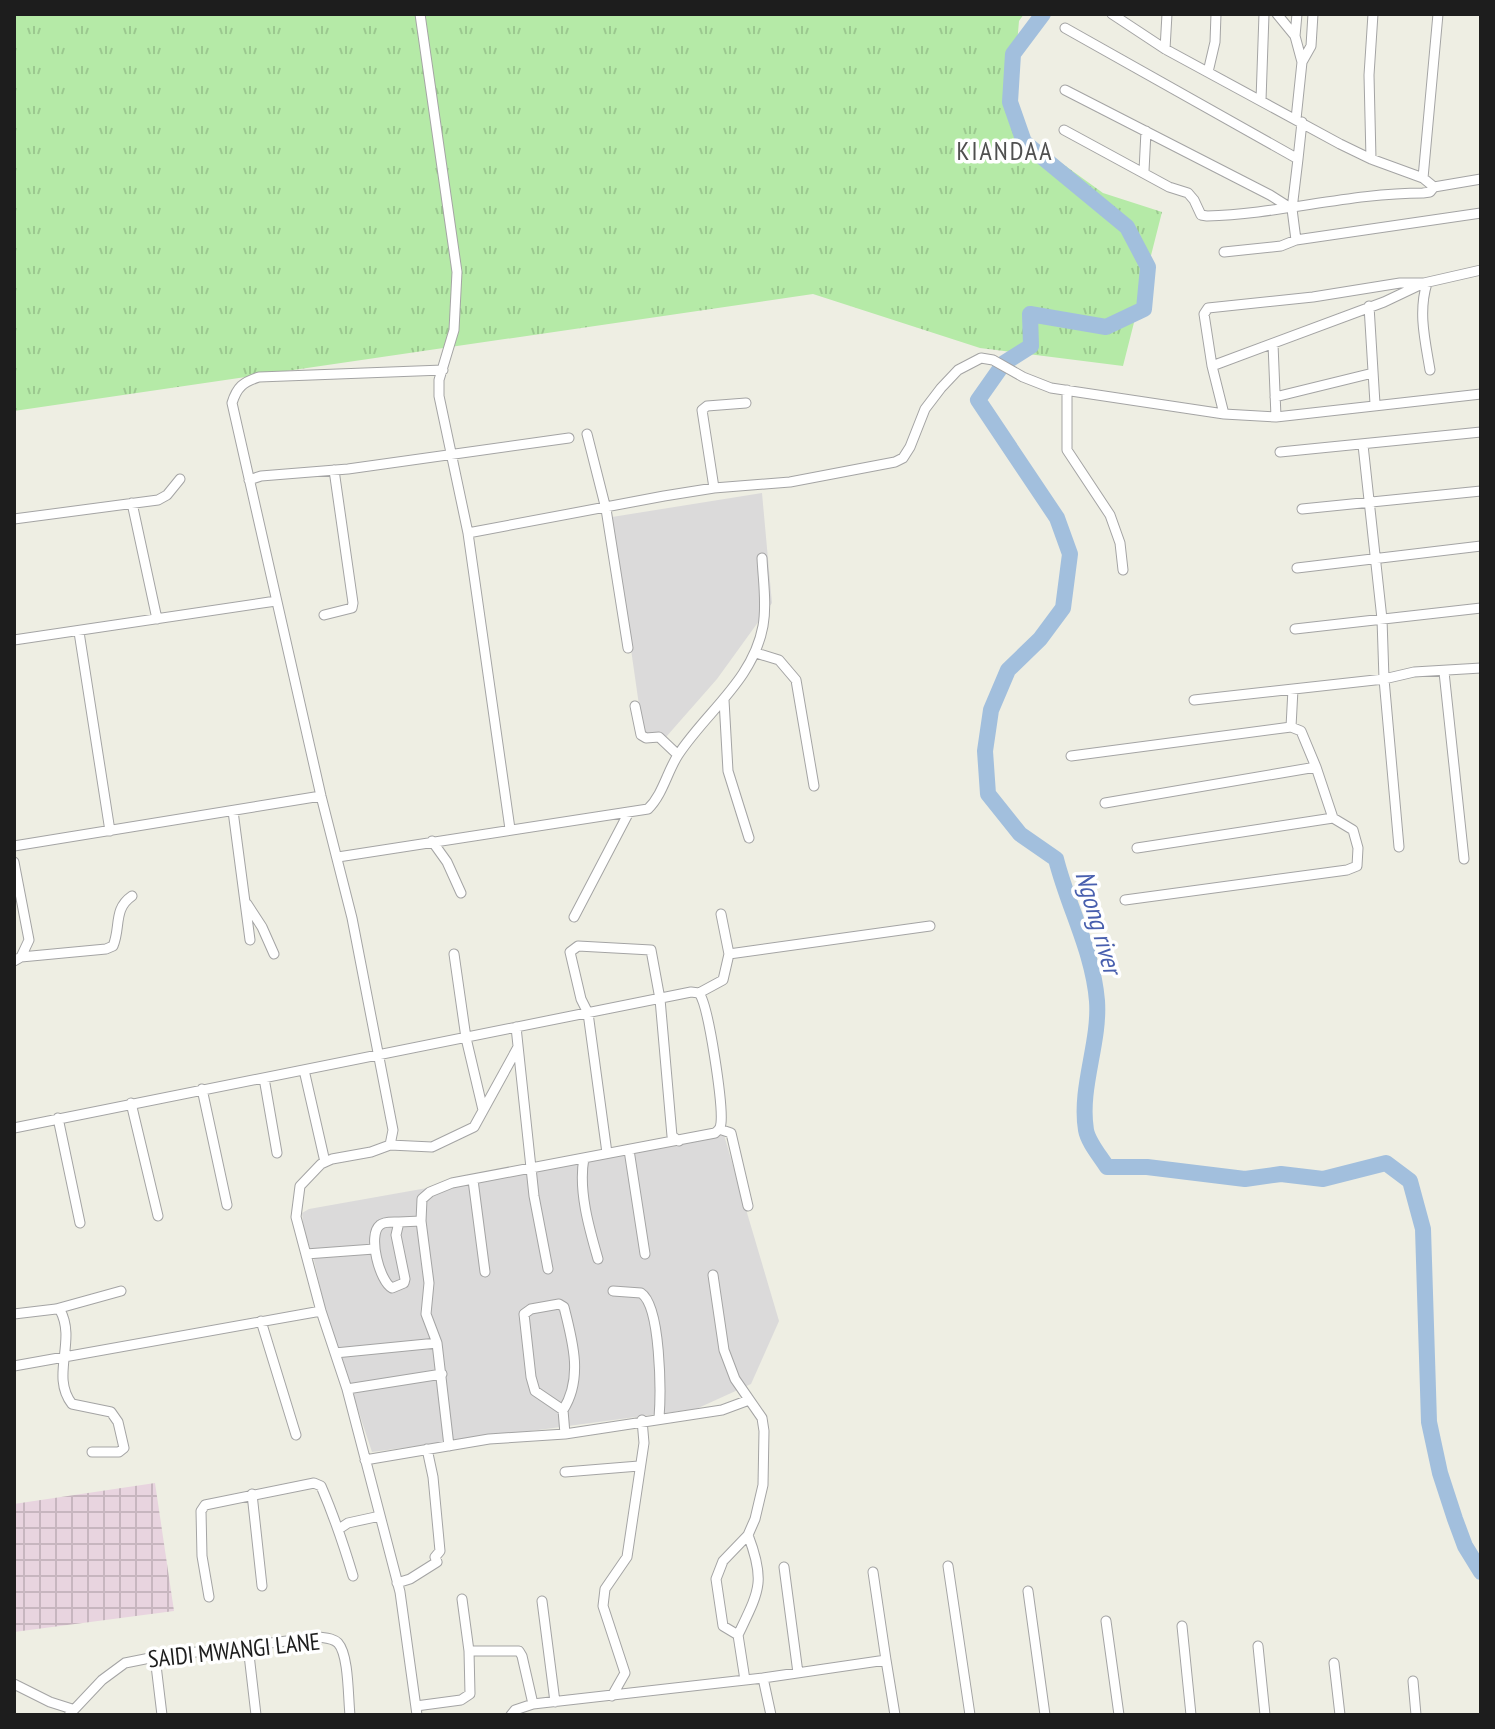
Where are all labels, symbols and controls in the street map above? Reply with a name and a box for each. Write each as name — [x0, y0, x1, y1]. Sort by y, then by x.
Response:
district label: KIANDAA — [957, 134, 1053, 167]
water label: Ngong river — [1069, 867, 1130, 981]
street label: SAIDI MWANGI LANE — [146, 1626, 322, 1674]

